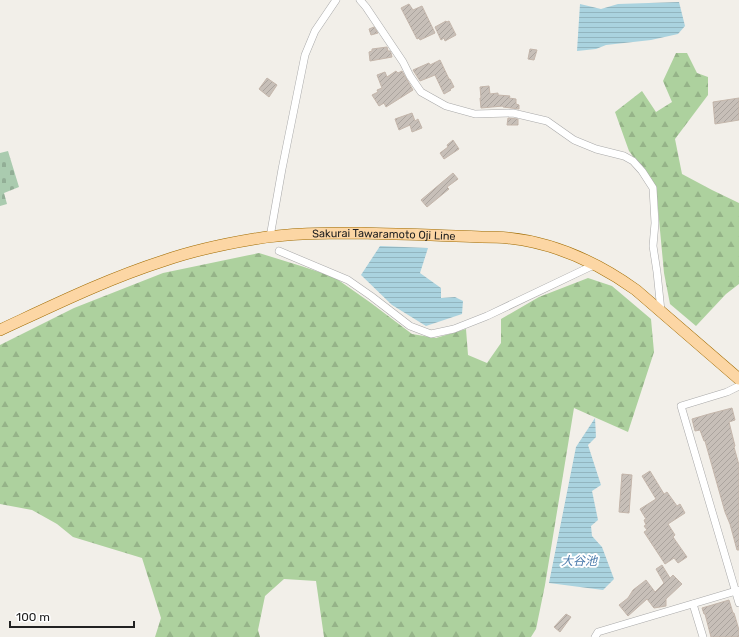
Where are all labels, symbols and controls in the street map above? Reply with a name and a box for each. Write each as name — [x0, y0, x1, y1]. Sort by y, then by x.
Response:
street label: Sakurai Tawaramoto Oji Line — [312, 226, 456, 242]
water label: 大谷池 — [561, 554, 598, 568]
scale bar — [10, 603, 134, 629]
text: 100 m — [16, 610, 50, 624]

